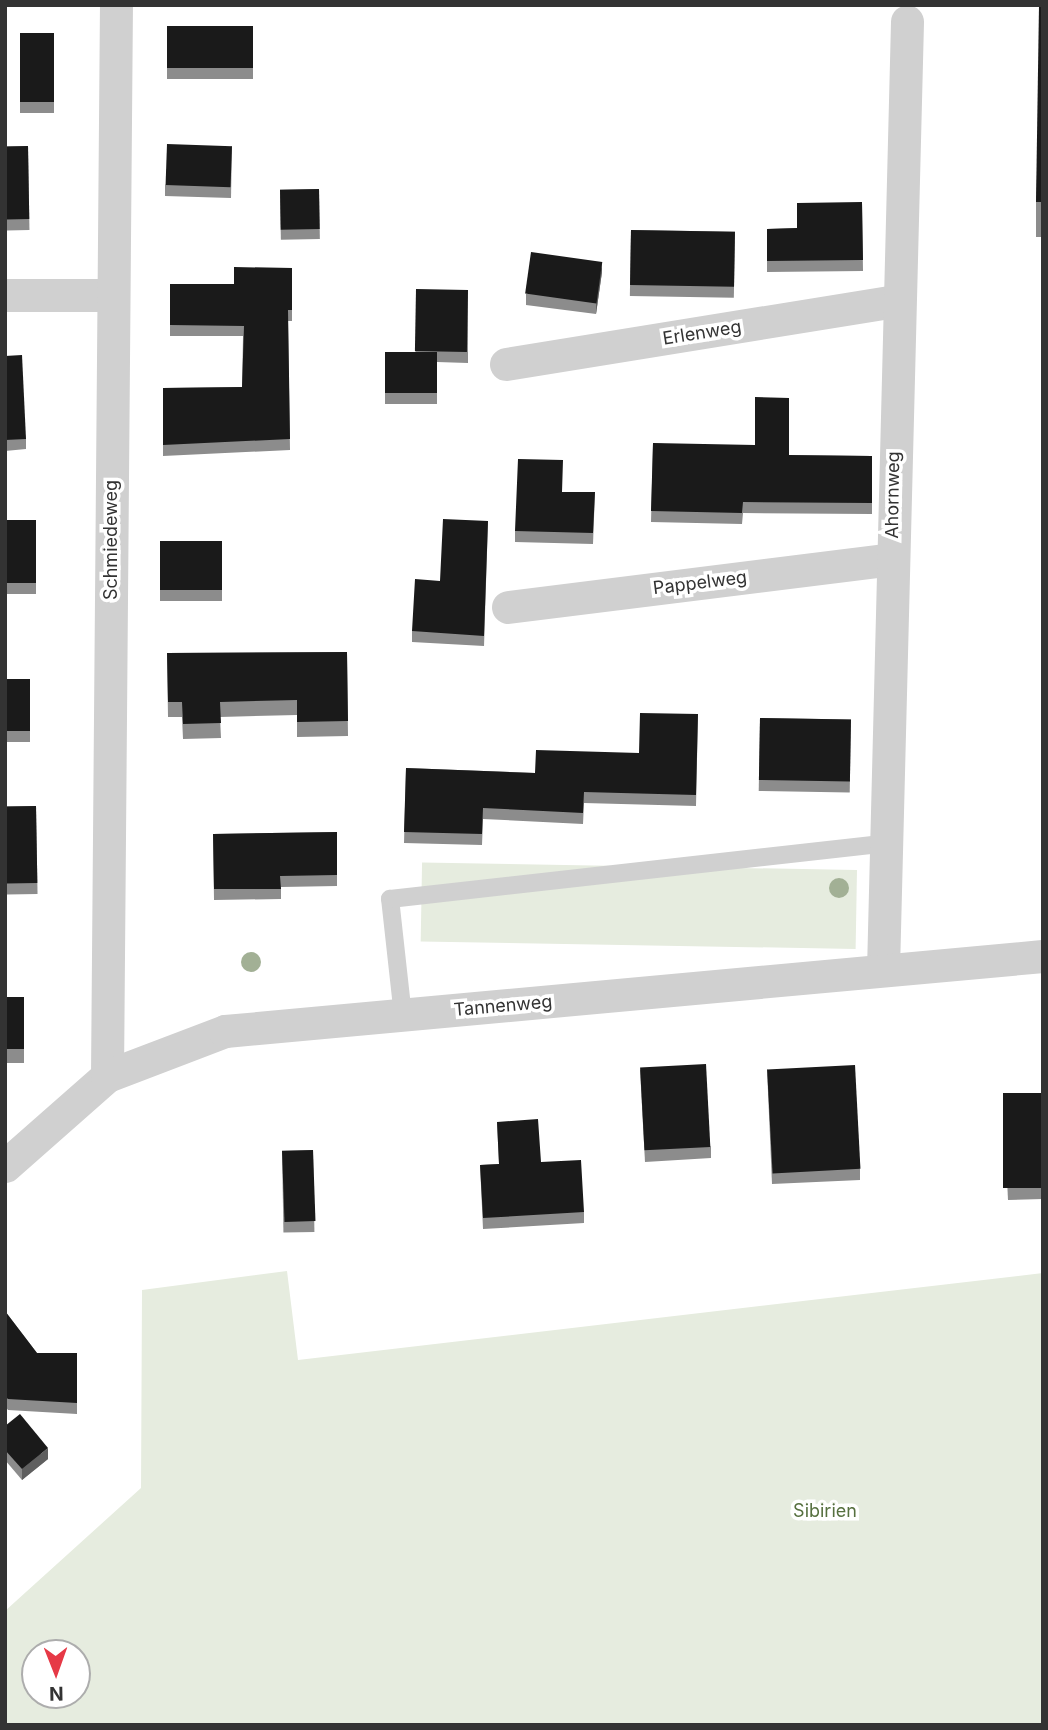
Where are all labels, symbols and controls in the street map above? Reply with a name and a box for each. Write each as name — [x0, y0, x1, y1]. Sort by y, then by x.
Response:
street label: Erlenweg — [661, 316, 743, 350]
street label: Ahornweg — [881, 451, 905, 539]
street label: Schmiedeweg — [100, 480, 122, 600]
street label: Pappelweg — [652, 567, 748, 599]
street label: Tannenweg — [453, 991, 553, 1021]
park label: Sibirien — [793, 1500, 857, 1522]
north arrow — [21, 1639, 91, 1709]
text: N — [49, 1682, 64, 1705]

